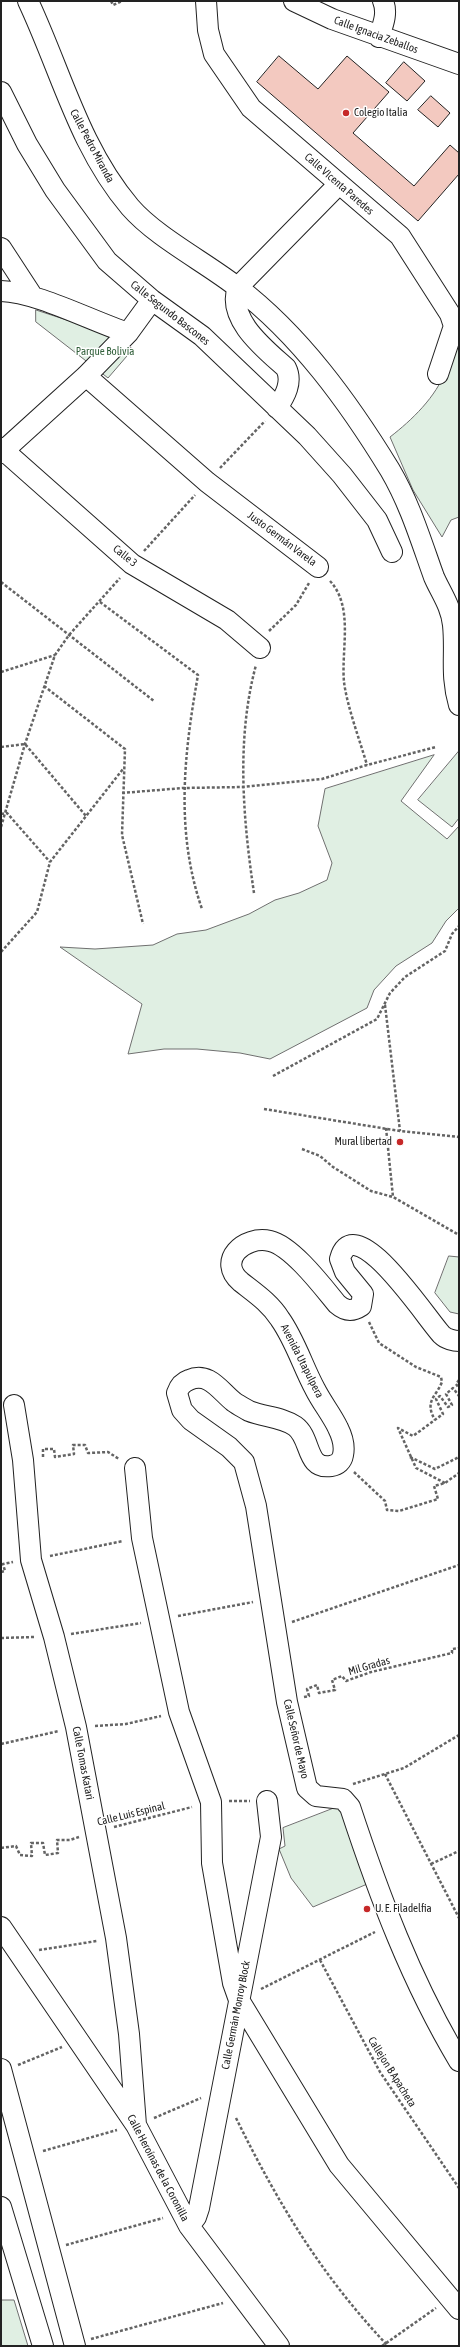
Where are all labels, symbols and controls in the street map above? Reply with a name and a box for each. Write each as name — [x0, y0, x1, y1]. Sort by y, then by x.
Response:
street label: Calle Ignacia Zeballos — [332, 14, 420, 56]
place label: Colegio Italia — [354, 106, 408, 120]
street label: Calle Pedro Miranda — [67, 107, 117, 185]
marker: Colegio Italia — [341, 108, 351, 118]
street label: Calle VIcenta Paredes — [302, 150, 376, 218]
street label: Calle Segundo Bascones — [128, 278, 212, 348]
park label: Parque Bolivia — [76, 345, 134, 359]
street label: Justo Germán Varela — [245, 509, 319, 569]
street label: Calle 3 — [110, 542, 140, 570]
place label: Mural libertad — [334, 1135, 392, 1149]
marker: Mural libertad — [395, 1137, 405, 1147]
street label: Avenida Utapulpera — [278, 1322, 326, 1400]
street label: Mil Gradas — [347, 1654, 391, 1678]
street label: Calle Señor de Mayo — [280, 1698, 312, 1780]
street label: Calle Tomas Katari — [69, 1725, 97, 1801]
street label: Calle Luis Espinal — [96, 1799, 166, 1829]
place label: U. E. Filadelfia — [375, 1902, 432, 1916]
marker: U. E. Filadelfia — [362, 1904, 372, 1914]
street label: Calle Germán Monroy Block — [219, 1959, 253, 2071]
street label: Callejon B Apacheta — [365, 2034, 419, 2110]
street label: Calle Heroínas de la Coronilla — [124, 2112, 192, 2224]

